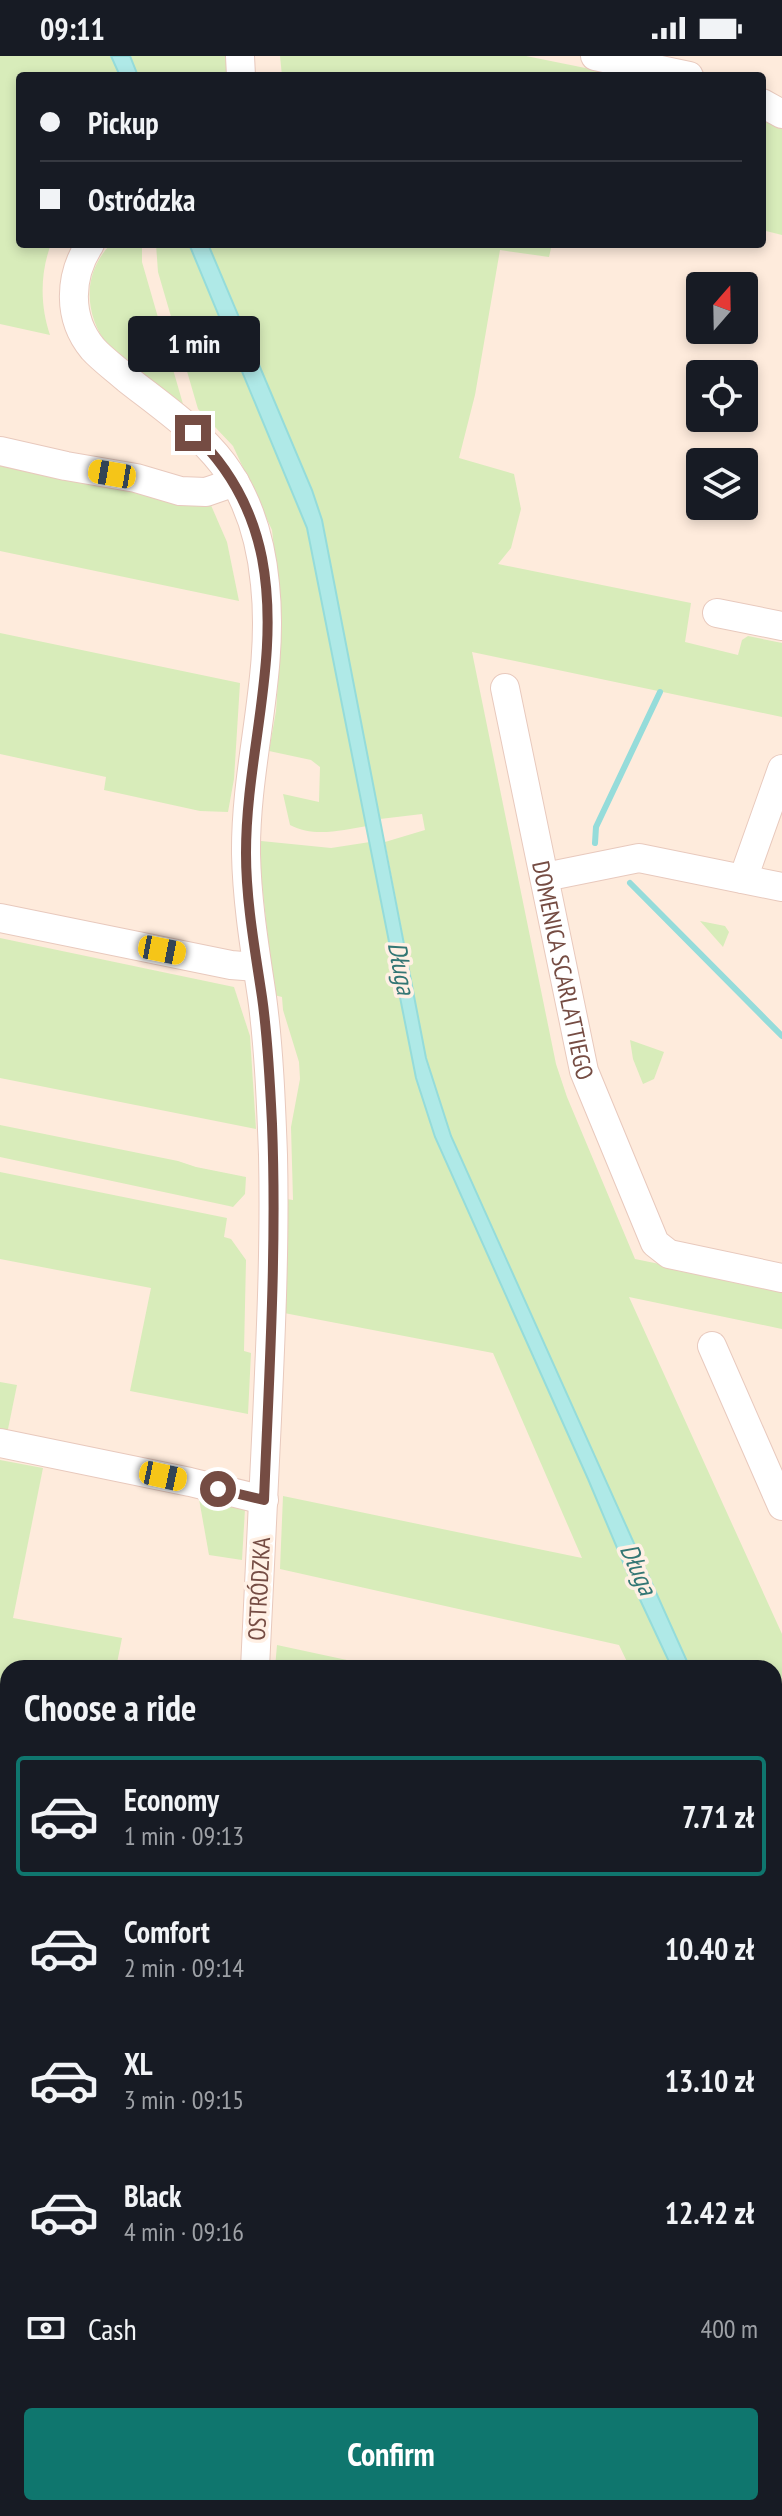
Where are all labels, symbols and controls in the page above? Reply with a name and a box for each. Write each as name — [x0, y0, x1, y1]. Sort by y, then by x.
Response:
text: 09:11 — [40, 9, 105, 48]
text: Pickup — [88, 103, 159, 142]
text: Ostródzka — [88, 180, 196, 219]
north arrow — [686, 272, 758, 344]
map controls — [686, 272, 758, 520]
callout: 1 min — [127, 317, 259, 373]
text: 1 min — [168, 327, 220, 360]
button: locate — [686, 360, 758, 432]
route end — [175, 415, 211, 451]
button: layers — [686, 448, 758, 520]
car — [86, 458, 138, 490]
street label: DOMENICA SCARLATTIEGO — [526, 858, 601, 1085]
car — [136, 934, 188, 966]
water label: Długa — [381, 939, 424, 999]
car — [137, 1459, 189, 1493]
route start — [200, 1471, 236, 1507]
street label: OSTRÓDZKA — [241, 1536, 277, 1641]
water label: Długa — [613, 1538, 665, 1601]
text: Choose a ride — [24, 1684, 196, 1731]
icon: car — [28, 1780, 100, 1852]
text: Economy — [124, 1780, 219, 1819]
text: 7.71 zł — [682, 1797, 754, 1836]
text: 1 min · 09:13 — [124, 1819, 244, 1852]
icon: car — [28, 1912, 100, 1984]
text: Comfort — [124, 1912, 210, 1951]
text: 10.40 zł — [665, 1929, 754, 1968]
text: 2 min · 09:14 — [124, 1951, 244, 1984]
icon: car — [28, 2044, 100, 2116]
text: XL — [124, 2044, 153, 2083]
text: 13.10 zł — [665, 2061, 754, 2100]
text: 3 min · 09:15 — [124, 2083, 244, 2116]
icon: car — [28, 2176, 100, 2248]
text: Black — [124, 2176, 181, 2215]
text: 12.42 zł — [665, 2193, 754, 2232]
text: 4 min · 09:16 — [124, 2215, 244, 2248]
icon: cash — [24, 2306, 68, 2350]
text: Cash — [88, 2309, 137, 2348]
text: 400 m — [700, 2312, 758, 2345]
button: Confirm — [24, 2408, 758, 2500]

